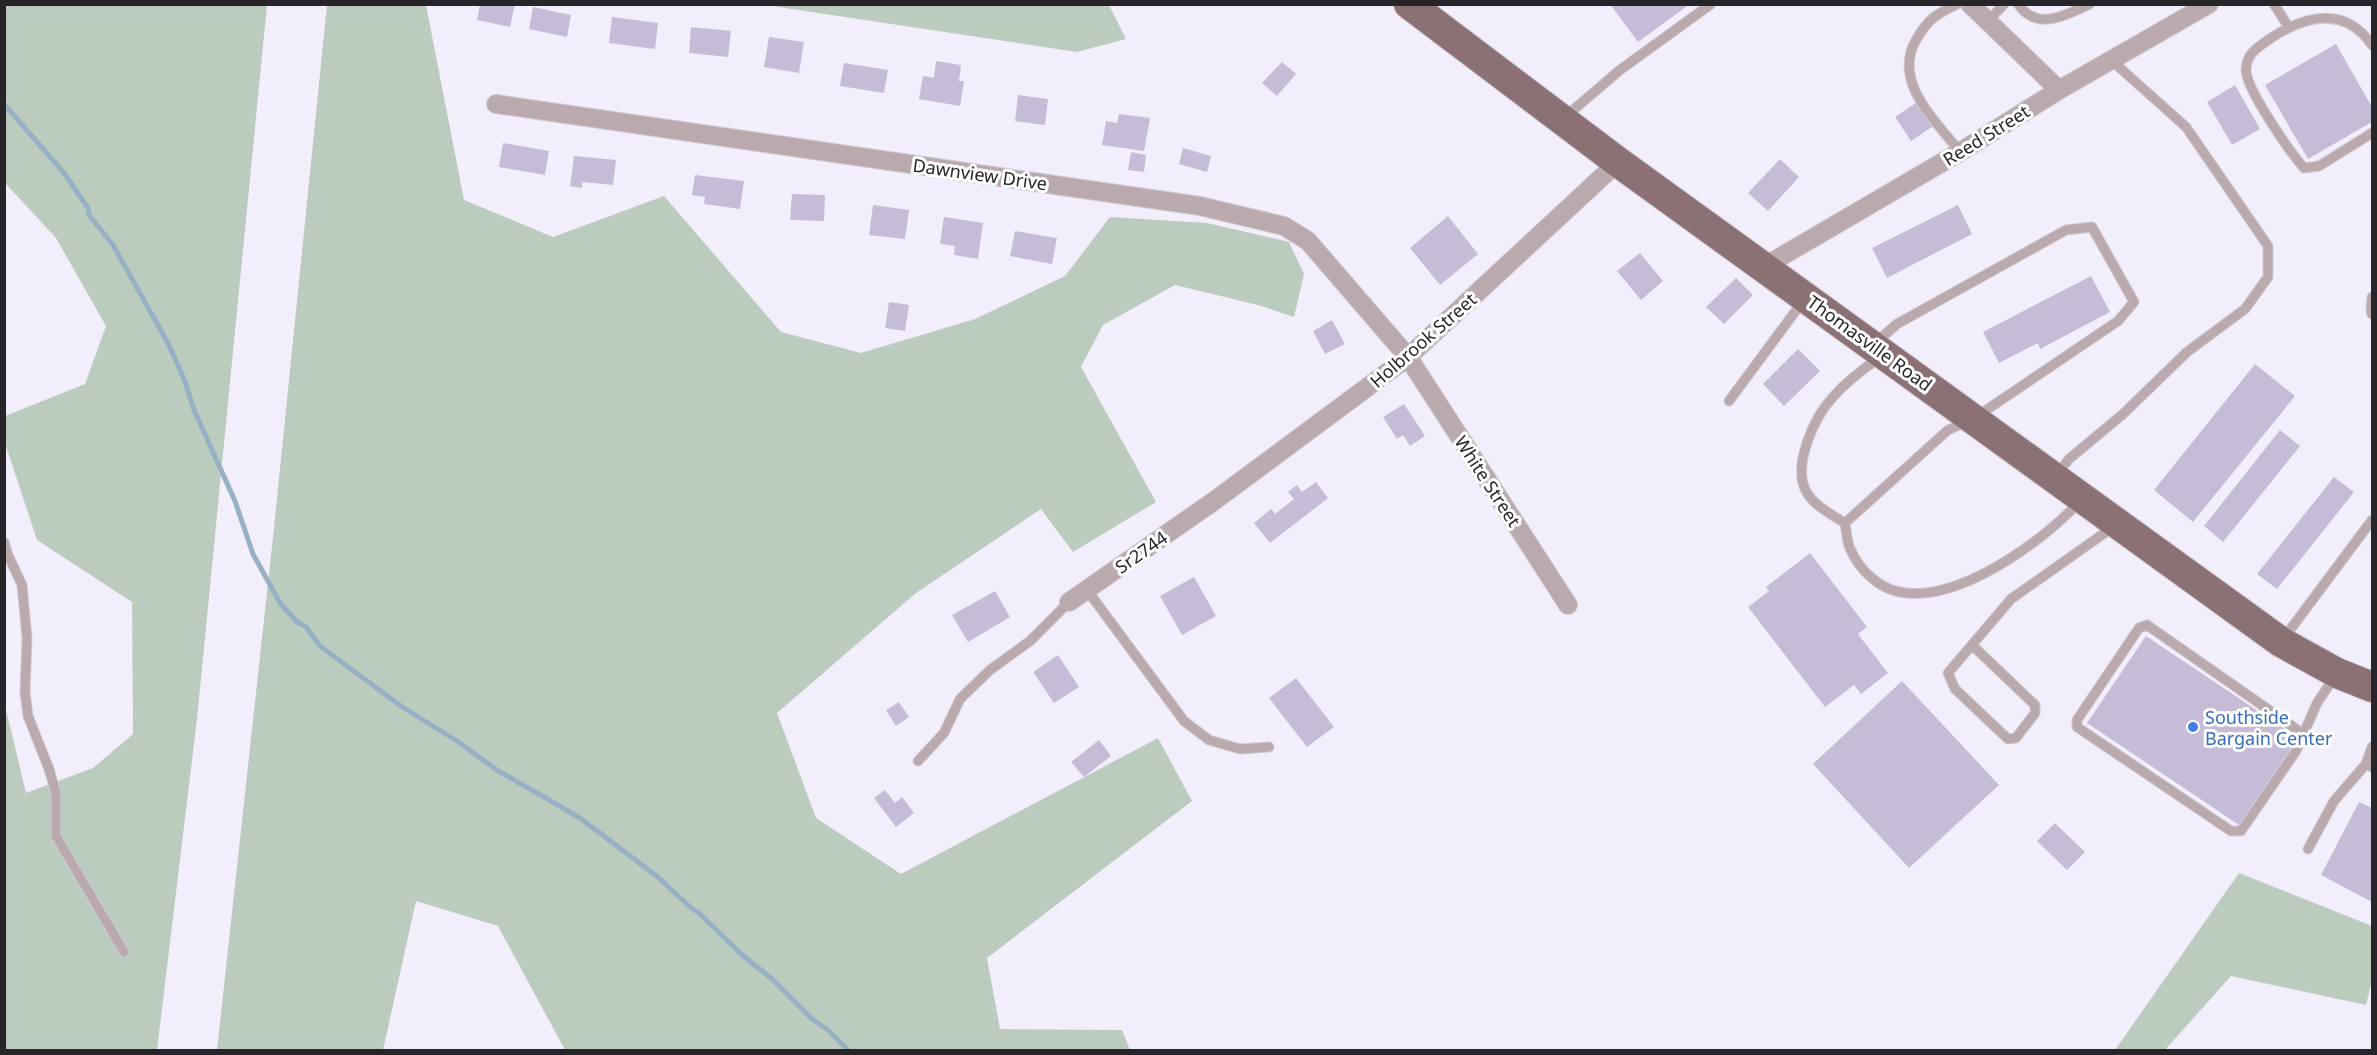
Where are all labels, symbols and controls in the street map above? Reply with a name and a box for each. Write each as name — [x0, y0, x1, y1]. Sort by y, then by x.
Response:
street label: Reed Street — [1938, 99, 2034, 171]
street label: Dawnview Drive — [911, 153, 1049, 195]
street label: Holbrook Street — [1365, 287, 1482, 393]
street label: Thomasville Road — [1803, 290, 1937, 396]
street label: White Street — [1450, 431, 1527, 532]
street label: Sr2744 — [1110, 525, 1172, 579]
place label: Southside Bargain Center — [2205, 705, 2333, 750]
marker: Southside Bargain Center — [2186, 720, 2200, 734]

